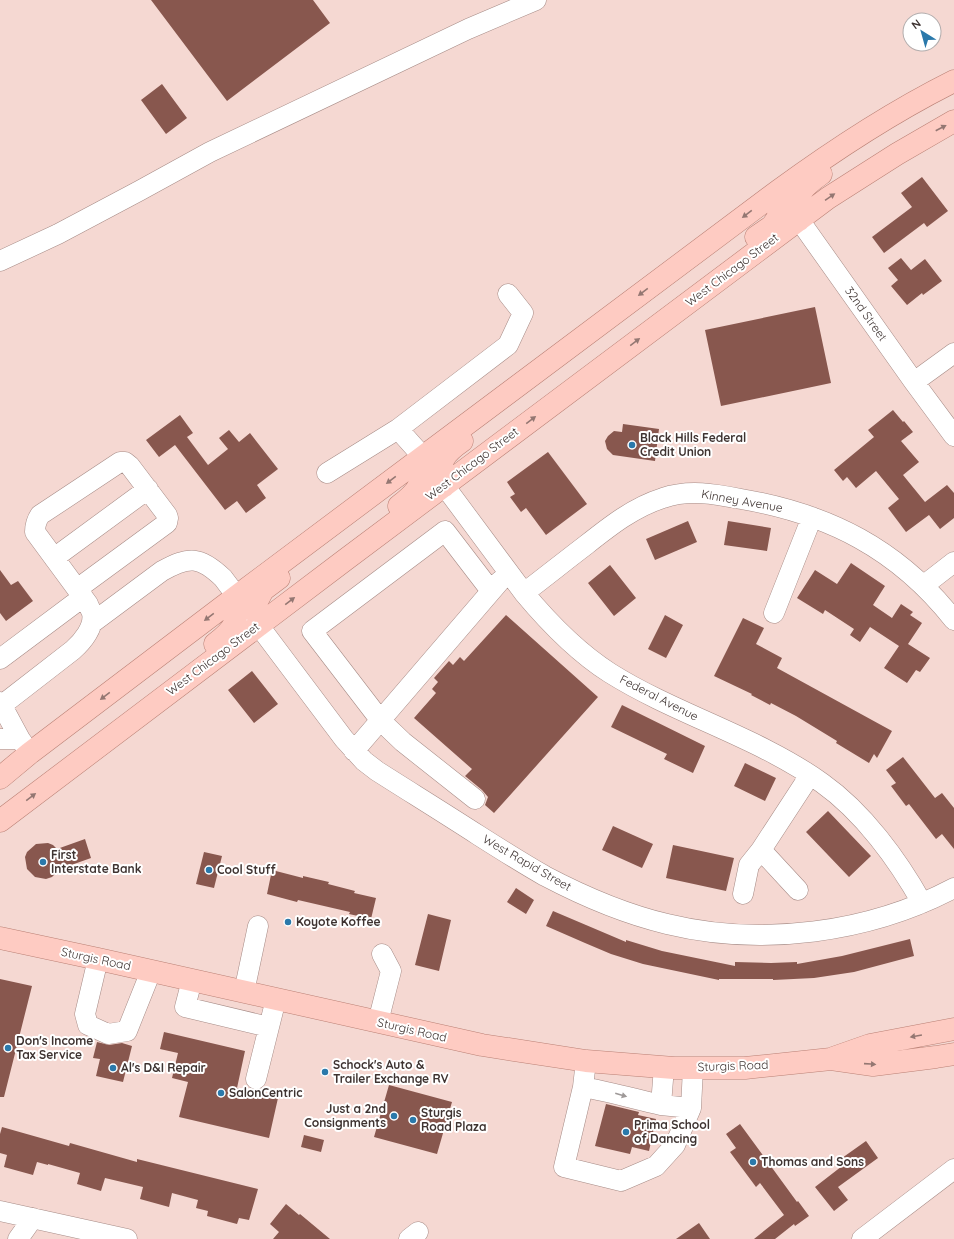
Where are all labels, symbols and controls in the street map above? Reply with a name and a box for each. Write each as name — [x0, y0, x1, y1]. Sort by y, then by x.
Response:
north arrow — [902, 12, 942, 52]
text: N — [909, 16, 923, 32]
one-way arrow — [935, 125, 947, 132]
one-way arrow — [825, 193, 836, 201]
one-way arrow — [742, 210, 752, 218]
street label: West Chicago Street — [682, 230, 781, 309]
street label: 32nd Street — [842, 284, 891, 344]
one-way arrow — [637, 288, 648, 296]
one-way arrow — [630, 338, 640, 346]
one-way arrow — [526, 416, 536, 424]
street label: West Chicago Street — [422, 424, 521, 503]
place label: Black Hills Federal Credit Union — [640, 430, 746, 459]
marker: Black Hills Federal Credit Union — [627, 440, 637, 450]
one-way arrow — [386, 476, 397, 485]
street label: Kinney Avenue — [700, 486, 784, 515]
one-way arrow — [284, 597, 295, 605]
one-way arrow — [203, 613, 214, 621]
street label: West Chicago Street — [163, 619, 262, 698]
street label: Federal Avenue — [617, 671, 701, 724]
one-way arrow — [100, 691, 111, 700]
one-way arrow — [26, 793, 36, 801]
street label: West Rapid Street — [480, 831, 574, 894]
place label: First Interstate Bank — [51, 847, 142, 876]
marker: First Interstate Bank — [38, 857, 48, 867]
place label: Cool Stuff — [217, 862, 276, 877]
marker: Cool Stuff — [204, 865, 214, 875]
place label: Koyote Koffee — [296, 914, 381, 929]
marker: Koyote Koffee — [283, 917, 293, 927]
street label: Sturgis Road — [60, 944, 132, 973]
street label: Sturgis Road — [376, 1014, 448, 1045]
place label: Don's Income Tax Service — [16, 1033, 93, 1062]
one-way arrow — [910, 1034, 922, 1040]
marker: Don's Income Tax Service — [3, 1043, 13, 1053]
place label: Schock's Auto & Trailer Exchange RV — [333, 1057, 449, 1086]
street label: Sturgis Road — [697, 1057, 769, 1074]
place label: Al's D&I Repair — [121, 1060, 206, 1075]
one-way arrow — [864, 1061, 876, 1068]
marker: Al's D&I Repair — [108, 1063, 118, 1073]
marker: Schock's Auto & Trailer Exchange RV — [320, 1067, 330, 1077]
place label: SalonCentric — [229, 1085, 302, 1100]
marker: SalonCentric — [216, 1088, 226, 1098]
one-way arrow — [616, 1092, 628, 1098]
place label: Just a 2nd Consignments — [304, 1101, 386, 1130]
place label: Sturgis Road Plaza — [421, 1105, 486, 1134]
marker: Just a 2nd Consignments — [389, 1111, 399, 1121]
marker: Sturgis Road Plaza — [408, 1115, 418, 1125]
place label: Prima School of Dancing — [634, 1117, 710, 1146]
marker: Prima School of Dancing — [621, 1127, 631, 1137]
place label: Thomas and Sons — [761, 1154, 864, 1169]
marker: Thomas and Sons — [748, 1157, 758, 1167]

